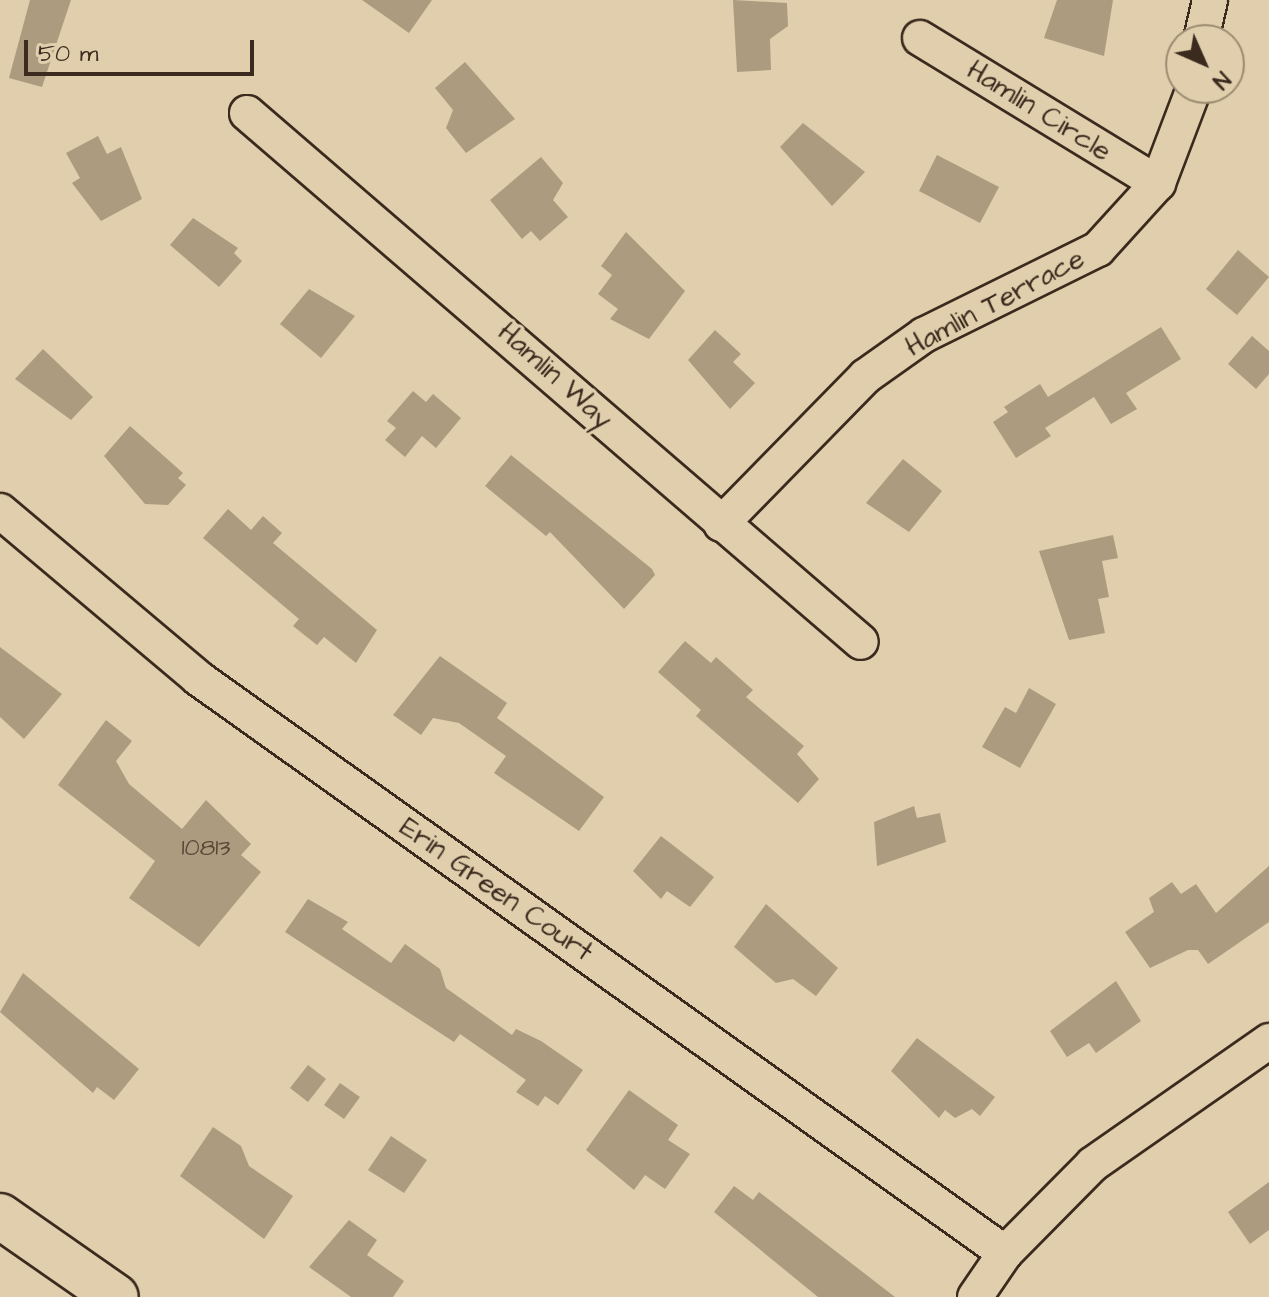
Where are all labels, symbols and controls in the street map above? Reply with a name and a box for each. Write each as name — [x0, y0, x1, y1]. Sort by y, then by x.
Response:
scale bar — [28, 24, 258, 74]
north arrow — [1165, 24, 1245, 104]
text: 50 m — [38, 37, 98, 71]
street label: Hamlin Circle — [961, 53, 1117, 169]
text: N — [1205, 64, 1237, 96]
street label: Hamlin Terrace — [900, 242, 1090, 364]
street label: Hamlin Way — [491, 316, 619, 436]
street label: Erin Green Court — [393, 811, 599, 969]
house number: 10813 — [181, 835, 231, 863]

